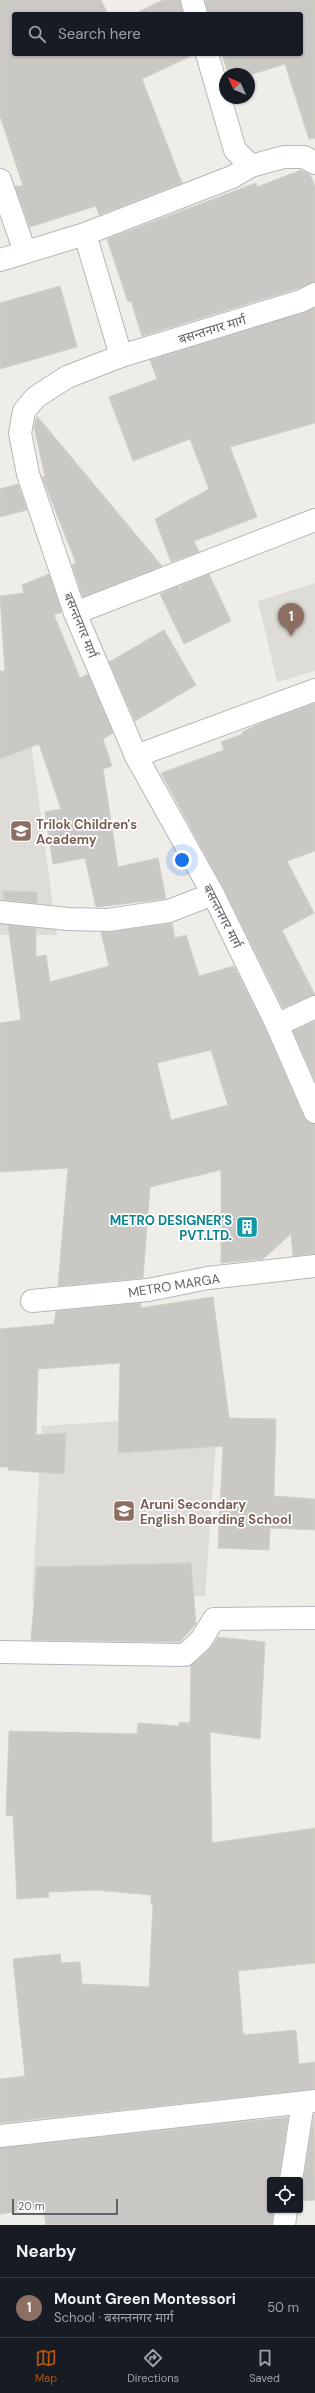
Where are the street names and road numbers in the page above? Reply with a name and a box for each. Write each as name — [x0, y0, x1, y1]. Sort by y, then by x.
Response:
street label: बसन्तनगर मार्ग — [176, 311, 249, 348]
street label: बसन्तनगर मार्ग — [60, 590, 102, 661]
street label: बसन्तनगर मार्ग — [199, 881, 246, 952]
street label: METRO MARGA — [127, 1270, 221, 1301]

